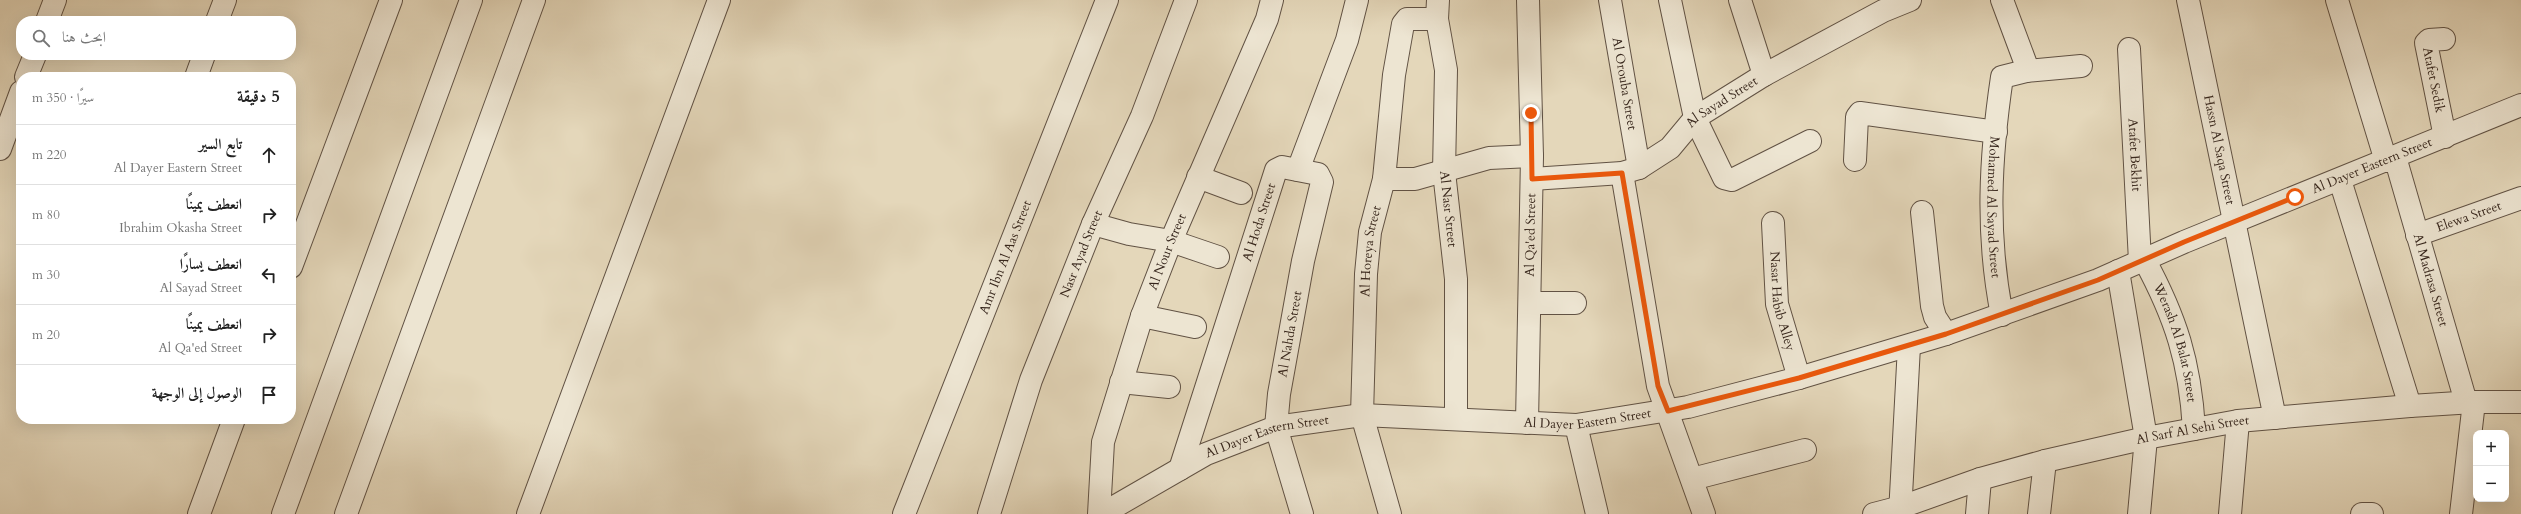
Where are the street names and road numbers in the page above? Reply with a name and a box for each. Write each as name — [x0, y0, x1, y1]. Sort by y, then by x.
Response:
street label: Al Orouba Street — [1608, 36, 1641, 131]
street label: Atafet Sedik — [2418, 46, 2449, 114]
street label: Al Sayad Street — [1682, 72, 1761, 132]
street label: Hassn Al Saqa Street — [2199, 93, 2239, 206]
street label: Atafet Bekhit — [2124, 118, 2145, 192]
street label: Al Dayer Eastern Street — [2309, 133, 2435, 198]
street label: Mohamed Al Sayad Street — [1982, 136, 2005, 279]
street label: Al Nasr Street — [1435, 170, 1461, 248]
street label: Al Hoda Street — [1238, 181, 1280, 264]
street label: Al Qa'ed Street — [1521, 193, 1540, 277]
street label: Elewa Street — [2434, 197, 2504, 236]
street label: Amr Ibn Al Aas Street — [975, 198, 1036, 317]
street label: Al Horeya Street — [1356, 204, 1386, 297]
street label: Nasr Ayad Street — [1056, 207, 1107, 300]
street label: Al Nour Street — [1144, 211, 1191, 293]
street label: Al Madrasa Street — [2409, 231, 2453, 329]
street label: Nasar Habib Alley — [1765, 251, 1799, 353]
street label: Werash Al Balat Street — [2148, 279, 2201, 403]
street label: Al Nahda Street — [1274, 289, 1306, 379]
street label: Al Dayer Eastern Street — [1523, 404, 1652, 434]
street label: Al Dayer Eastern Street — [1203, 411, 1330, 462]
street label: Al Sarf Al Sehi Street — [2134, 411, 2250, 449]

